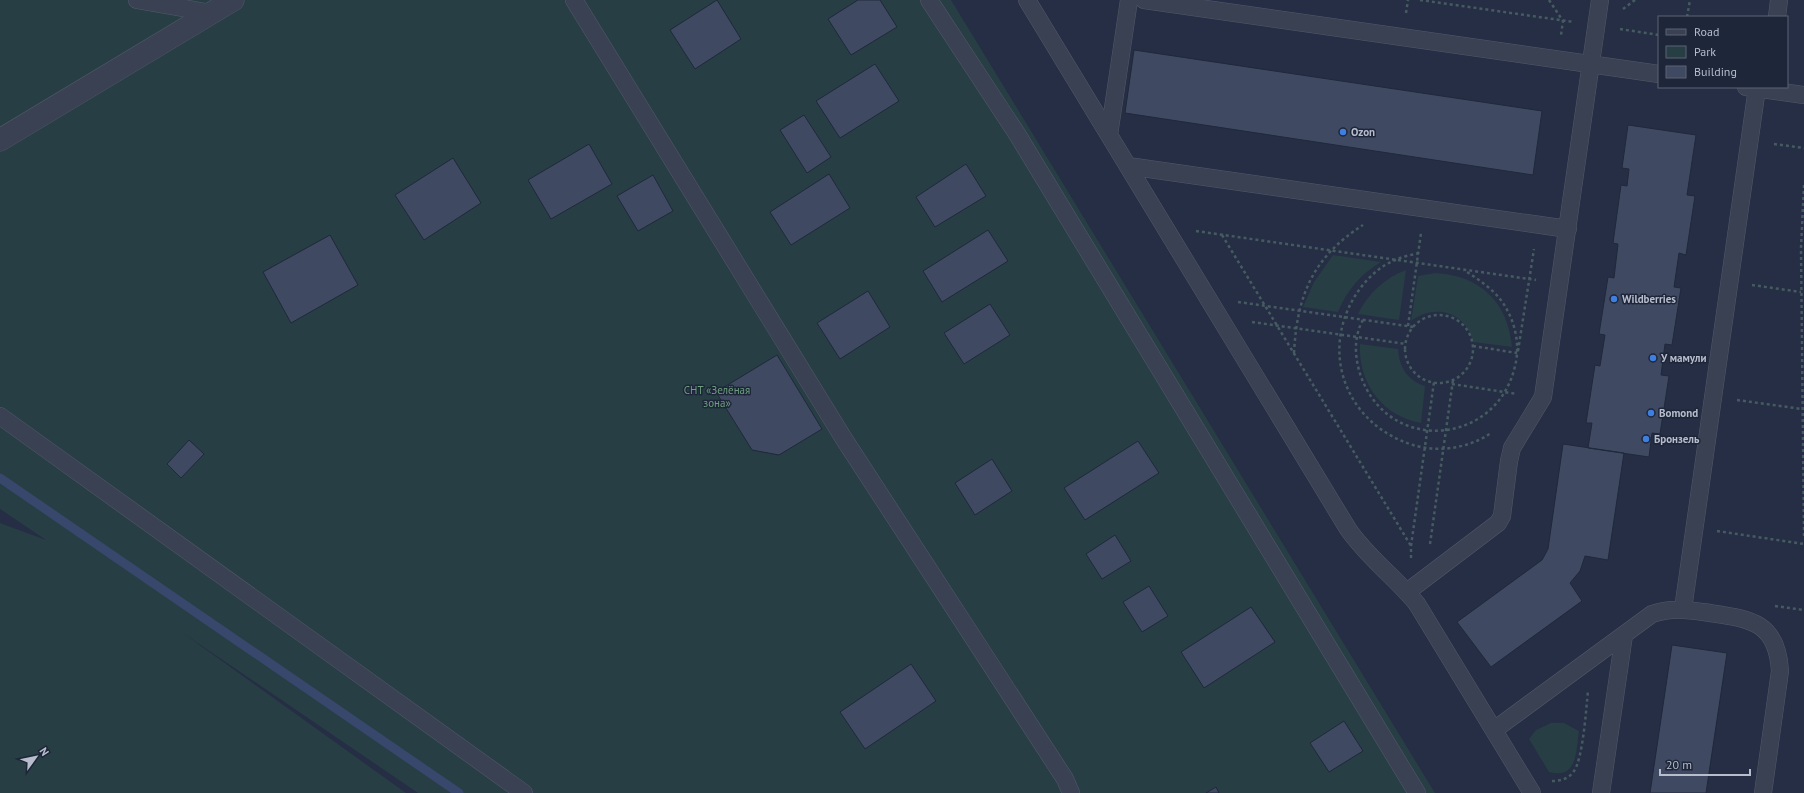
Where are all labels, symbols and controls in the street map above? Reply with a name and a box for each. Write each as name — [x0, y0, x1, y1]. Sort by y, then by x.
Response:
legend — [1658, 16, 1788, 88]
text: Road — [1694, 24, 1719, 39]
text: Park — [1694, 44, 1716, 59]
text: Building — [1694, 64, 1737, 79]
place label: Ozon — [1351, 125, 1375, 139]
marker: Ozon — [1338, 127, 1348, 137]
place label: Wildberries — [1622, 292, 1676, 306]
marker: Wildberries — [1609, 294, 1619, 304]
place label: У мамули — [1660, 351, 1706, 365]
marker: У мамули — [1648, 353, 1658, 363]
park label: СНТ «Зелёная зона» — [684, 383, 750, 410]
place label: Bomond — [1659, 406, 1698, 420]
marker: Bomond — [1646, 408, 1656, 418]
place label: Бронзель — [1654, 432, 1700, 446]
marker: Бронзель — [1641, 434, 1651, 444]
north arrow — [16, 737, 56, 777]
text: N — [37, 745, 52, 758]
scale bar — [1660, 751, 1750, 777]
text: 20 m — [1666, 757, 1692, 772]

